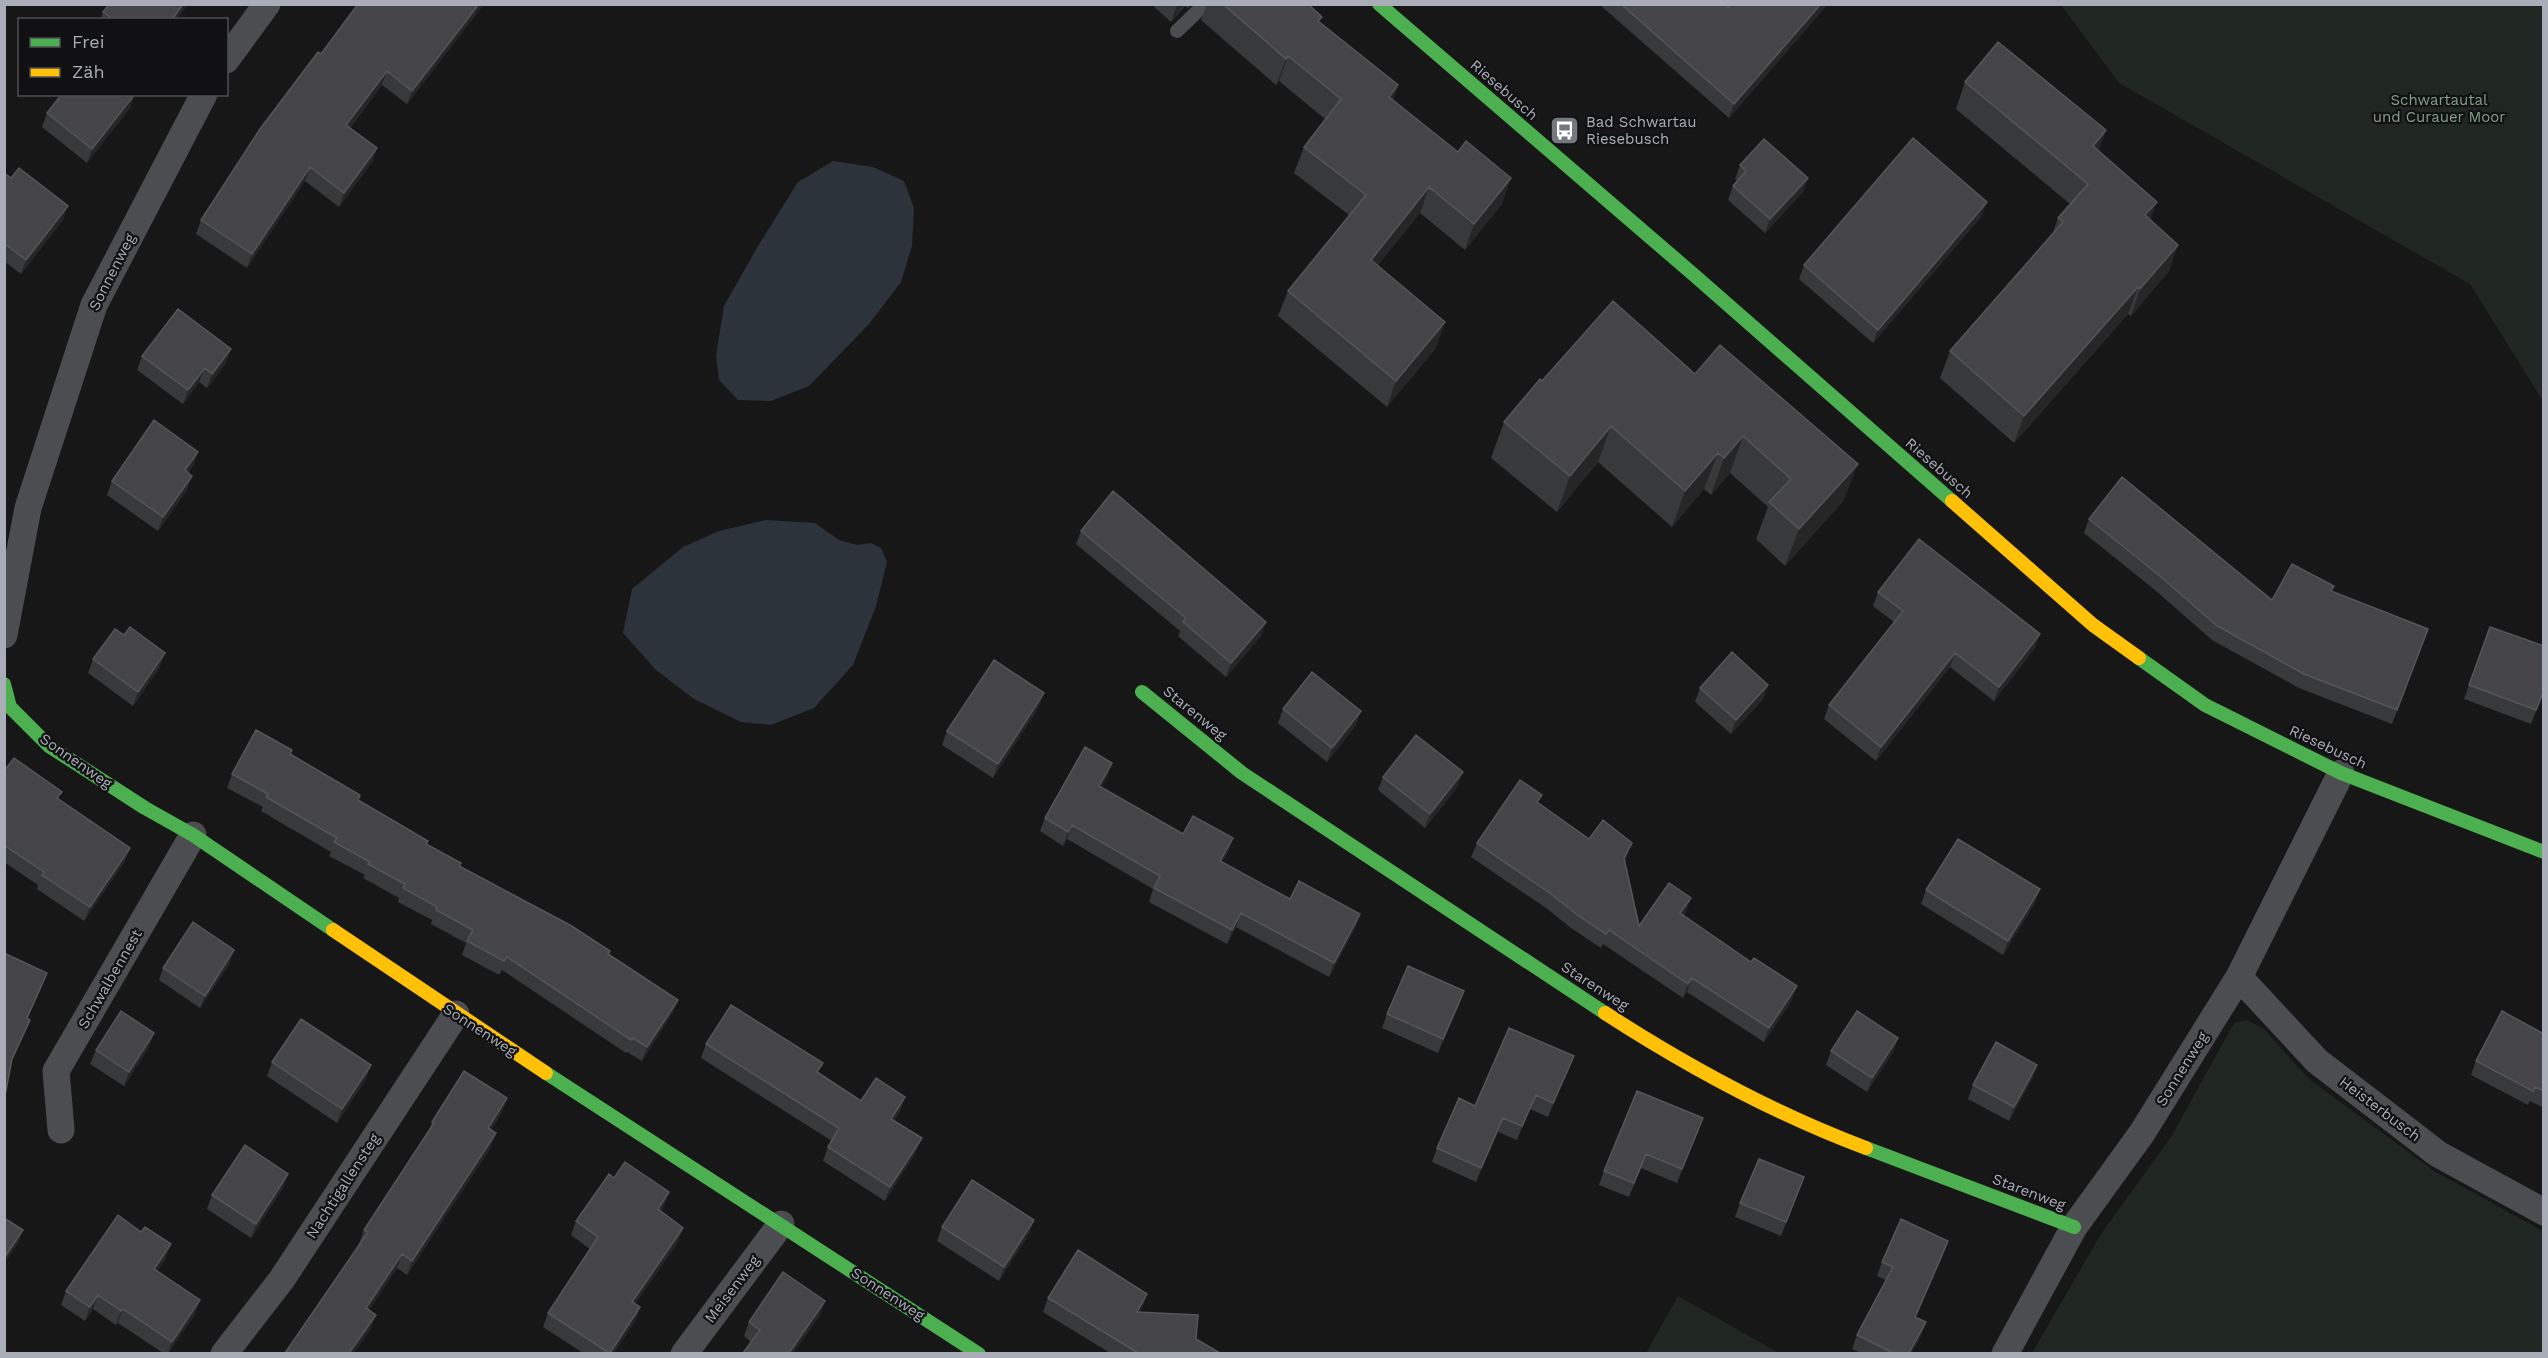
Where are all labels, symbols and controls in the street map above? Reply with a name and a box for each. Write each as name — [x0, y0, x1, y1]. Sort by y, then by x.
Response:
legend — [18, 18, 228, 96]
text: Frei — [72, 31, 104, 52]
street label: Riesebusch — [1467, 56, 1541, 124]
text: Zäh — [72, 61, 105, 82]
park label: Schwartautal und Curauer Moor — [2373, 91, 2505, 126]
place label: Bad Schwartau Riesebusch — [1586, 113, 1697, 148]
bus stop icon: Bad Schwartau Riesebusch — [1549, 115, 1581, 147]
street label: Sonnenweg — [85, 231, 139, 313]
street label: Riesebusch — [1902, 434, 1976, 502]
street label: Starenweg — [1159, 682, 1231, 744]
street label: Riesebusch — [2286, 721, 2370, 773]
street label: Sonnenweg — [36, 730, 116, 792]
street label: Schwalbennest — [74, 925, 146, 1032]
street label: Starenweg — [1558, 957, 1632, 1015]
street label: Sonnenweg — [440, 1000, 520, 1060]
street label: Sonnenweg — [2152, 1029, 2212, 1109]
street label: Heisterbusch — [2336, 1073, 2424, 1145]
street label: Nachtigallensteg — [302, 1130, 384, 1242]
street label: Starenweg — [1990, 1170, 2068, 1214]
street label: Meisenweg — [701, 1252, 763, 1326]
street label: Sonnenweg — [848, 1264, 928, 1324]

